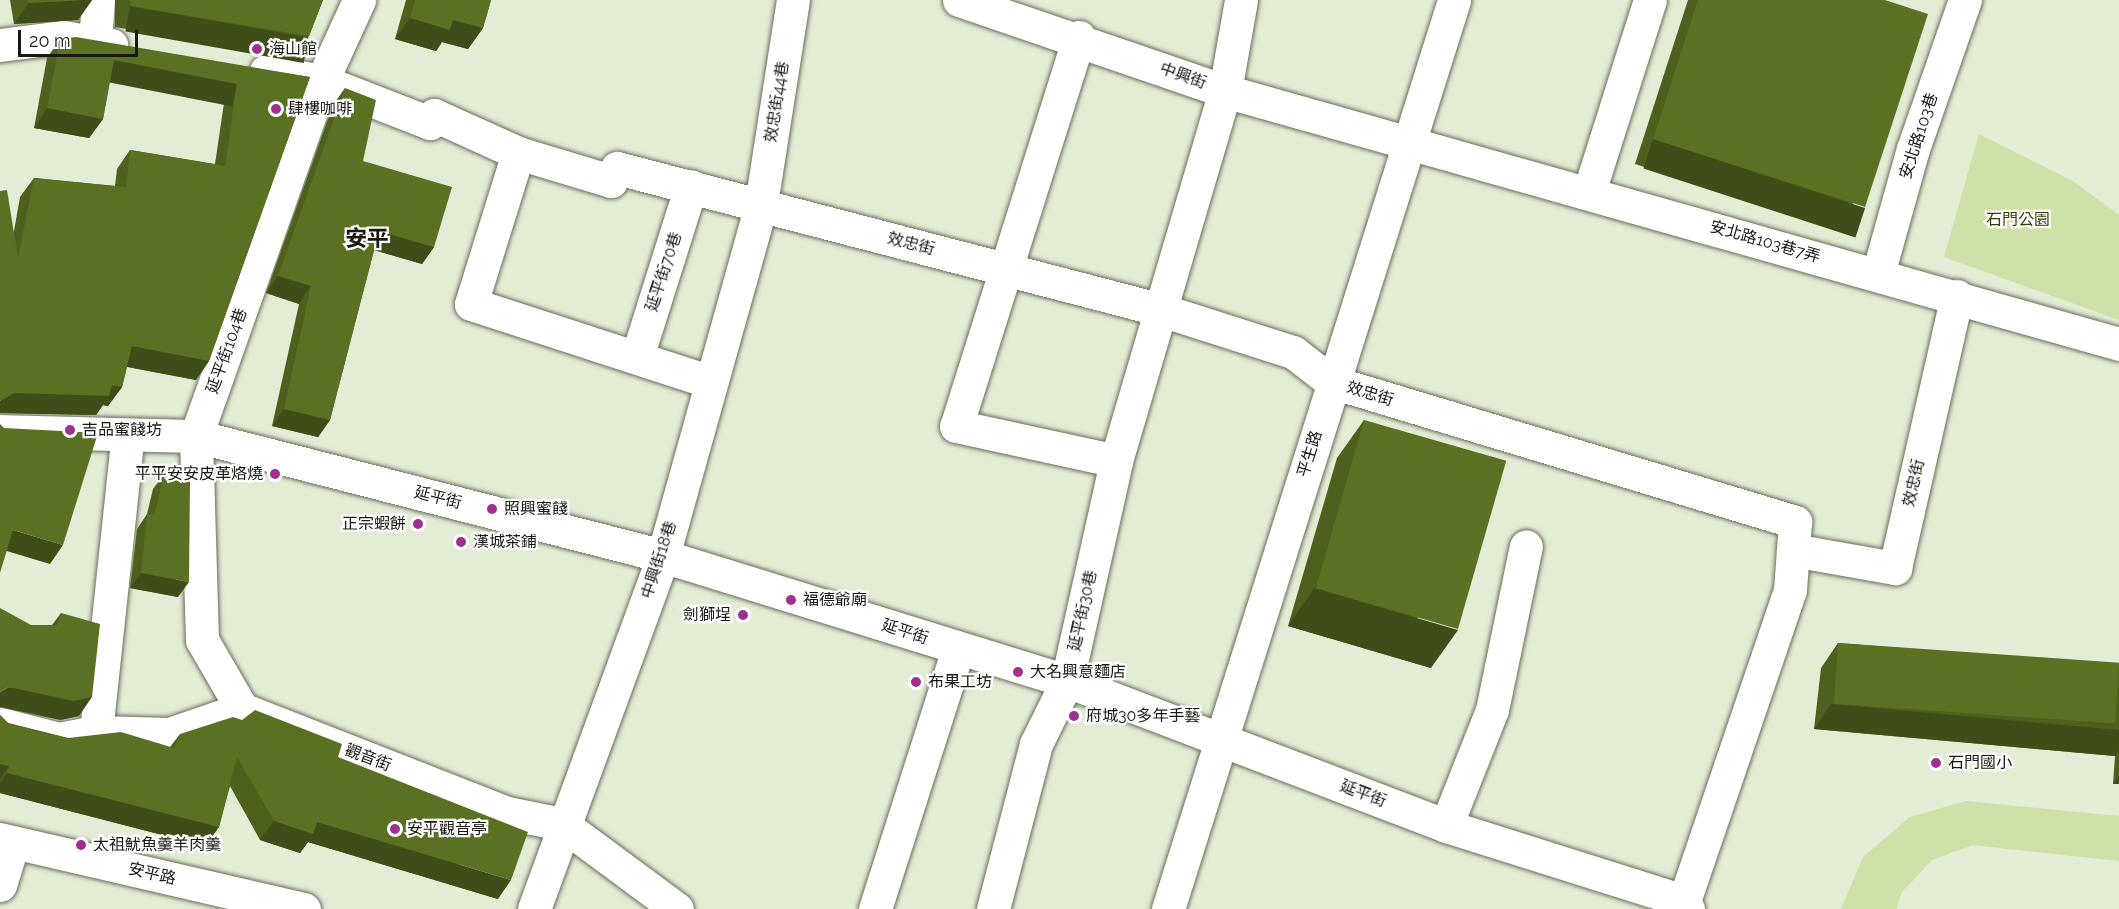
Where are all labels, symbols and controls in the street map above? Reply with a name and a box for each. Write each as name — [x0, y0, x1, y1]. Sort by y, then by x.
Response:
scale bar — [21, 18, 141, 56]
text: 20 m — [29, 30, 71, 51]
place label: 海山館 — [269, 39, 317, 59]
marker: 海山館 — [250, 42, 264, 56]
street label: 中興街 — [1157, 59, 1209, 93]
street label: 效忠街44巷 — [761, 60, 793, 144]
street label: 安北路103巷 — [1896, 91, 1942, 181]
place label: 肆樓咖啡 — [288, 99, 352, 119]
marker: 肆樓咖啡 — [269, 102, 283, 116]
park label: 石門公園 — [1986, 210, 2050, 230]
street label: 安北路103巷7弄 — [1708, 217, 1822, 267]
district label: 安平 — [345, 226, 389, 252]
street label: 效忠街 — [885, 229, 937, 259]
street label: 延平街70巷 — [642, 230, 686, 314]
street label: 延平街104巷 — [203, 306, 251, 396]
street label: 效忠街 — [1344, 378, 1396, 410]
place label: 吉品蜜餞坊 — [82, 420, 162, 440]
marker: 吉品蜜餞坊 — [63, 423, 77, 437]
street label: 平生路 — [1294, 428, 1326, 480]
street label: 效忠街 — [1899, 457, 1929, 509]
place label: 平平安安皮革烙燒 — [135, 464, 263, 484]
marker: 平平安安皮革烙燒 — [268, 467, 282, 481]
street label: 延平街 — [412, 483, 464, 513]
place label: 照興蜜餞 — [504, 499, 568, 519]
marker: 照興蜜餞 — [485, 502, 499, 516]
place label: 正宗蝦餅 — [342, 514, 406, 534]
marker: 正宗蝦餅 — [411, 517, 425, 531]
street label: 中興街18巷 — [637, 519, 681, 601]
place label: 漢城茶鋪 — [473, 532, 537, 552]
marker: 漢城茶鋪 — [454, 535, 468, 549]
street label: 延平街30巷 — [1065, 569, 1101, 653]
place label: 福德爺廟 — [803, 590, 867, 610]
marker: 福德爺廟 — [784, 593, 798, 607]
place label: 劍獅埕 — [683, 605, 731, 625]
marker: 劍獅埕 — [736, 608, 750, 622]
street label: 延平街 — [879, 615, 931, 649]
place label: 大名興意麵店 — [1030, 662, 1126, 682]
marker: 大名興意麵店 — [1011, 665, 1025, 679]
place label: 布果工坊 — [928, 672, 992, 692]
marker: 布果工坊 — [909, 675, 923, 689]
place label: 府城30多年手藝 — [1086, 706, 1200, 726]
marker: 府城30多年手藝 — [1067, 709, 1081, 723]
street label: 觀音街 — [342, 740, 394, 776]
place label: 石門國小 — [1948, 753, 2012, 773]
marker: 石門國小 — [1929, 756, 1943, 770]
street label: 延平街 — [1337, 776, 1389, 812]
place label: 安平觀音亭 — [407, 819, 487, 839]
marker: 安平觀音亭 — [388, 822, 402, 836]
place label: 太祖魷魚羹羊肉羹 — [93, 835, 221, 855]
marker: 太祖魷魚羹羊肉羹 — [74, 838, 88, 852]
street label: 安平路 — [126, 859, 178, 889]

